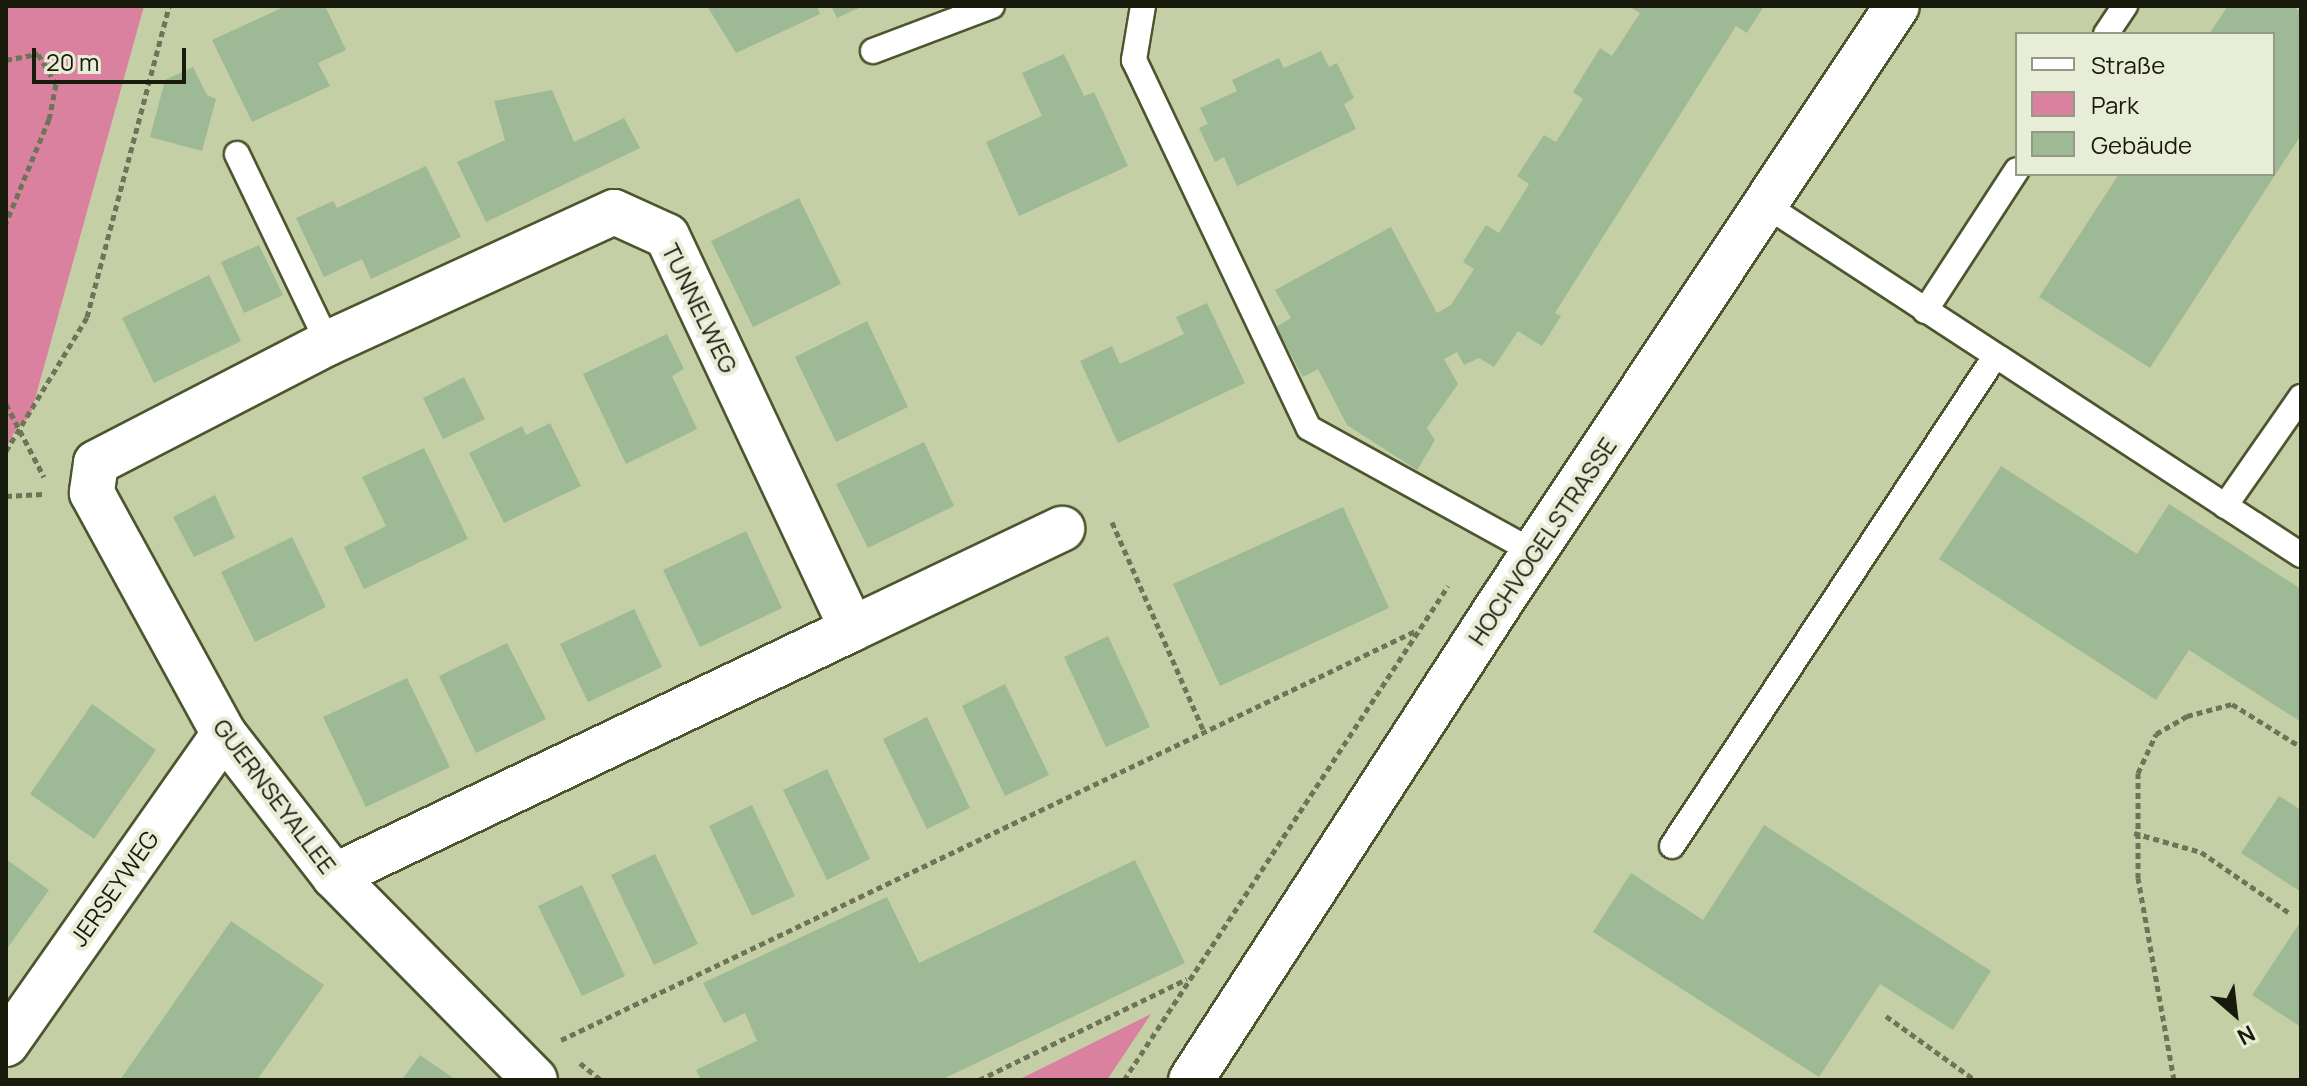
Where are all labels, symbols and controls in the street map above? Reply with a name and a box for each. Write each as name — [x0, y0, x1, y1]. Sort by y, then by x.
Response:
scale bar — [36, 32, 190, 82]
legend — [2015, 32, 2275, 176]
text: 20 m — [46, 45, 99, 78]
text: Straße — [2091, 48, 2165, 81]
text: Park — [2091, 88, 2139, 121]
text: Gebäude — [2091, 128, 2192, 161]
street label: TUNNELWEG — [656, 239, 744, 377]
street label: HOCHVOGELSTRASSE — [1462, 432, 1622, 650]
street label: GUERNSEYALLEE — [207, 713, 343, 879]
street label: JERSEYWEG — [64, 825, 164, 951]
north arrow — [2195, 974, 2275, 1054]
text: N — [2232, 1018, 2260, 1052]

